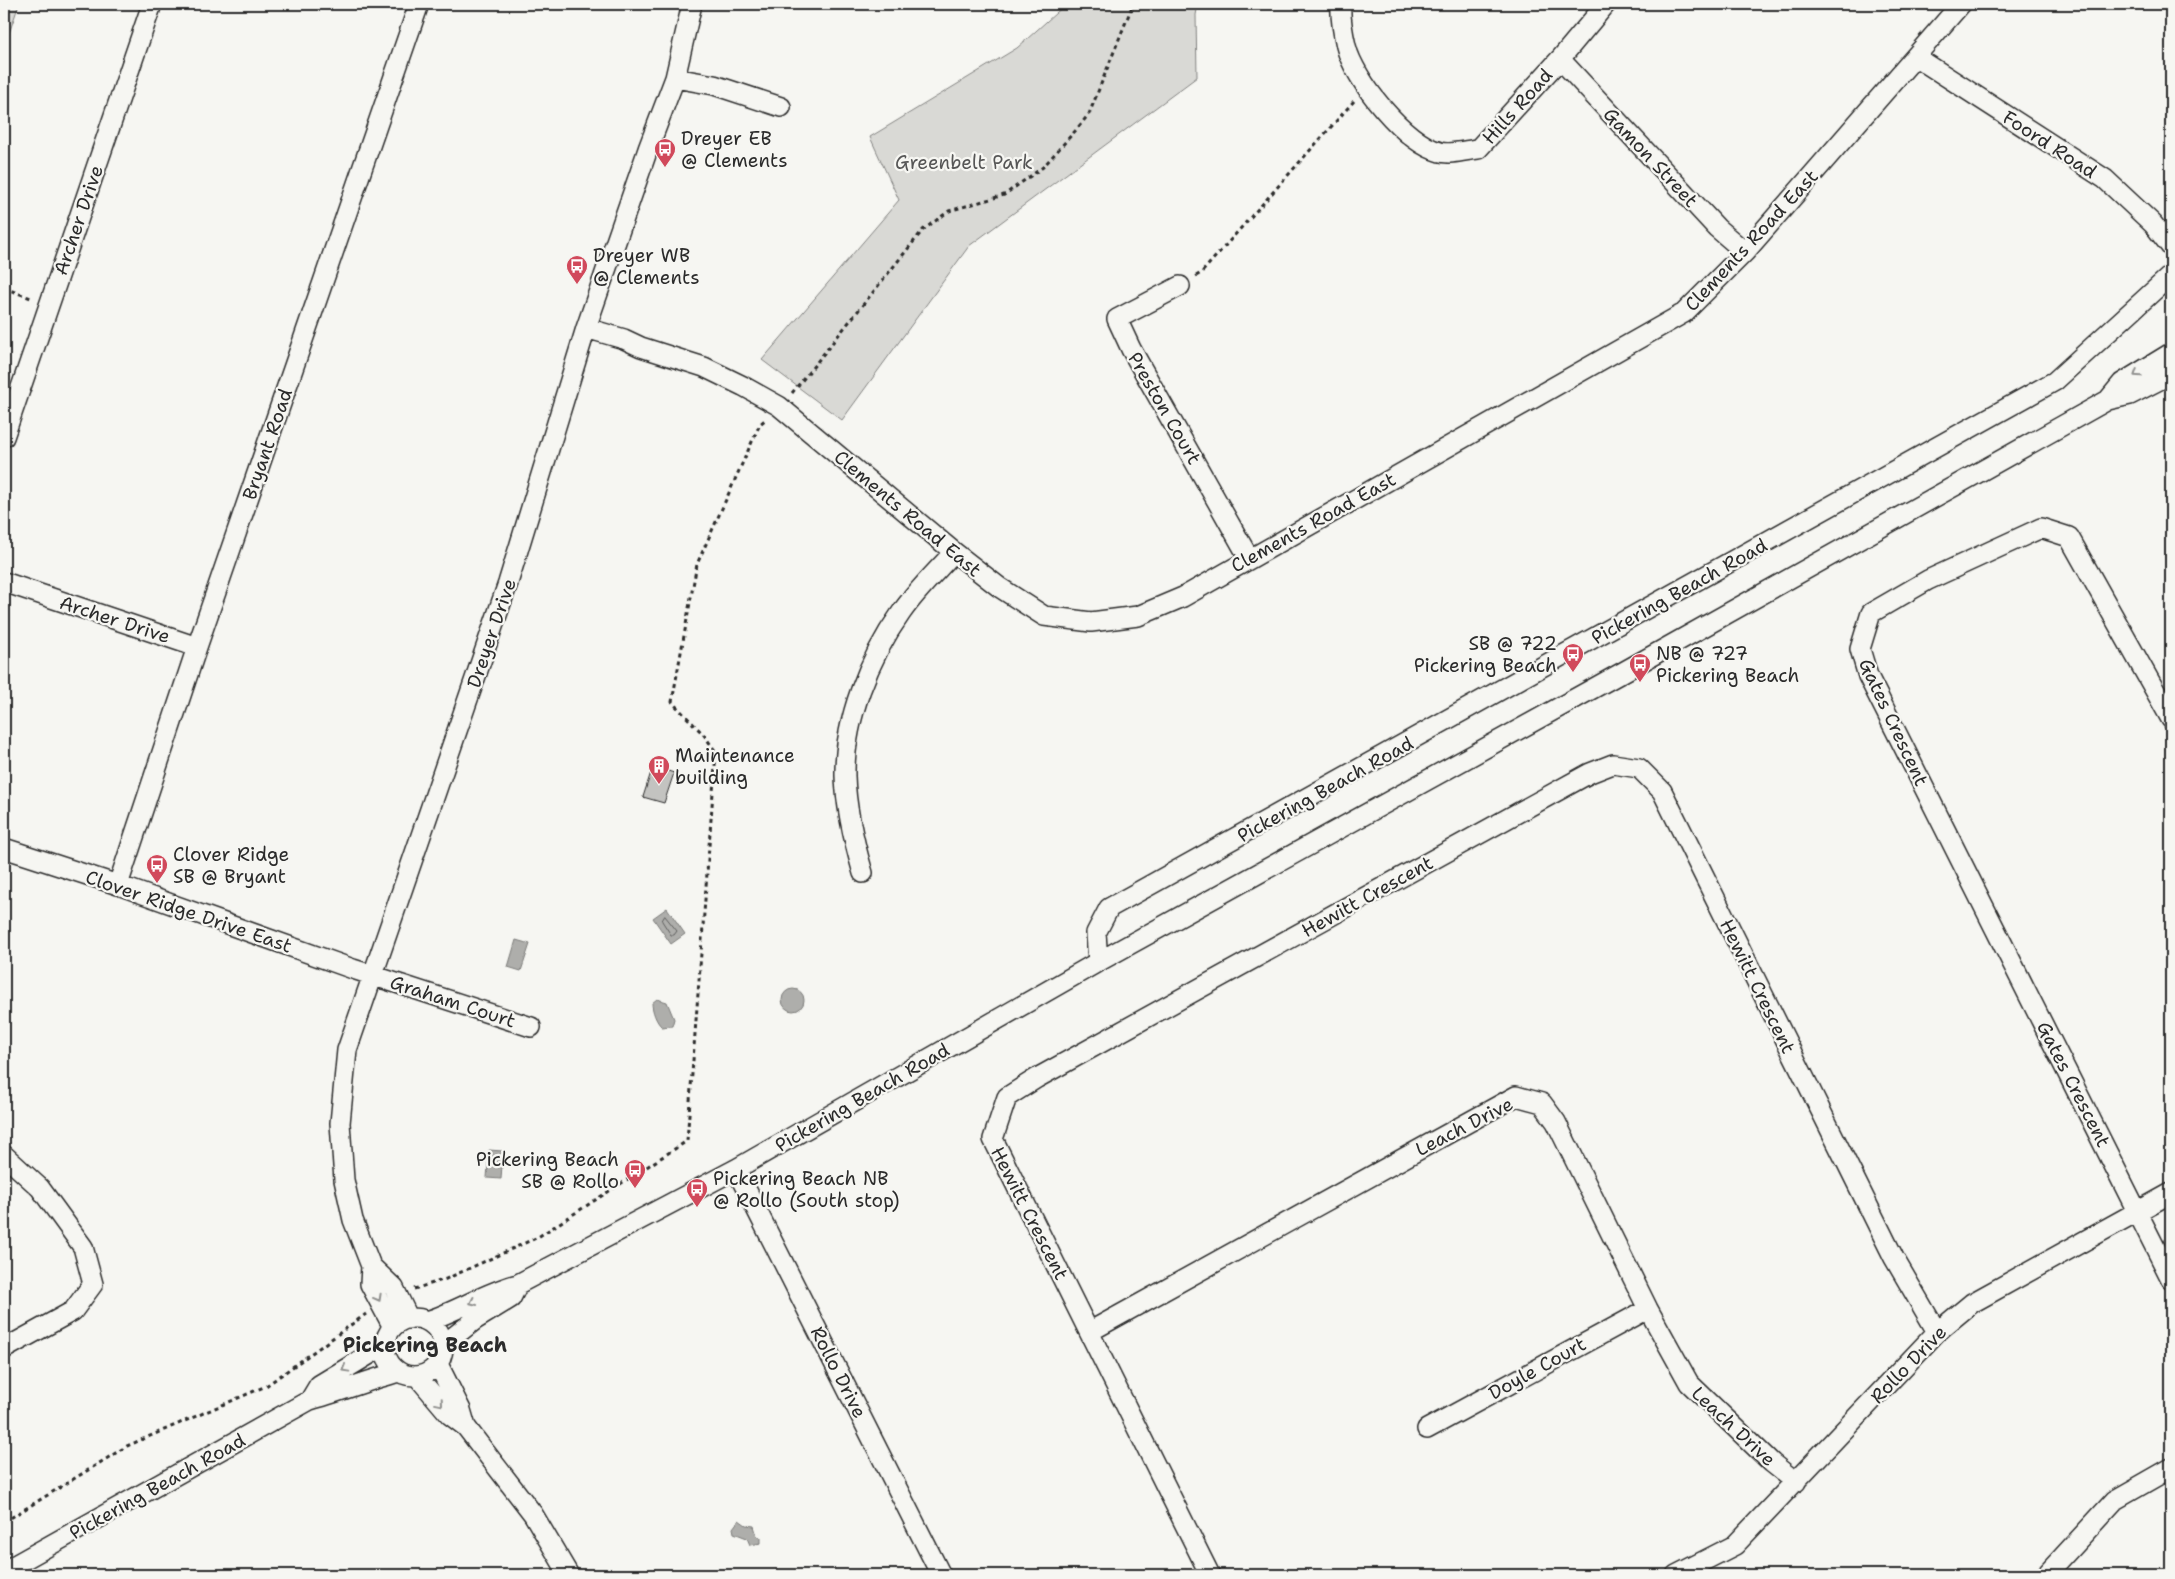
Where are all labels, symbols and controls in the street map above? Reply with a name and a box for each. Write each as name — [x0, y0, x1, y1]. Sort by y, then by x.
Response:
street label: Hills Road — [1477, 63, 1558, 150]
street label: Gamon Street — [1598, 102, 1703, 213]
street label: Foord Road — [1998, 105, 2101, 184]
place label: Dreyer EB @ Clements — [681, 126, 788, 173]
bus stop icon: Dreyer EB @ Clements — [653, 137, 677, 168]
park label: Greenbelt Park — [895, 150, 1033, 175]
street label: Archer Drive — [48, 162, 109, 278]
street label: Clements Road East — [1679, 164, 1824, 317]
place label: Dreyer WB @ Clements — [593, 243, 700, 290]
bus stop icon: Dreyer WB @ Clements — [565, 254, 589, 285]
street label: Preston Court — [1122, 348, 1207, 469]
one-way arrow — [2134, 367, 2143, 377]
street label: Bryant Road — [237, 385, 298, 503]
street label: Clements Road East — [829, 444, 987, 582]
street label: Clements Road East — [1226, 467, 1400, 578]
street label: Pickering Beach Road — [1587, 533, 1772, 650]
street label: Dreyer Drive — [461, 575, 522, 691]
street label: Archer Drive — [56, 590, 173, 649]
place label: SB @ 722 Pickering Beach — [1414, 631, 1557, 678]
place label: NB @ 727 Pickering Beach — [1656, 641, 1799, 688]
bus stop icon: SB @ 722 Pickering Beach — [1561, 642, 1585, 673]
bus stop icon: NB @ 727 Pickering Beach — [1628, 652, 1652, 683]
street label: Gates Crescent — [1853, 654, 1934, 790]
street label: Pickering Beach Road — [1233, 731, 1418, 848]
place label: Maintenance building — [675, 743, 795, 790]
building icon: Maintenance building — [647, 754, 671, 785]
place label: Clover Ridge SB @ Bryant — [173, 842, 289, 889]
street label: Hewitt Crescent — [1297, 850, 1437, 943]
bus stop icon: Clover Ridge SB @ Bryant — [145, 853, 169, 884]
street label: Clover Ridge Drive East — [82, 864, 295, 959]
street label: Hewitt Crescent — [1714, 915, 1801, 1058]
street label: Graham Court — [387, 969, 519, 1034]
street label: Gates Crescent — [2031, 1017, 2116, 1151]
street label: Pickering Beach Road — [770, 1037, 954, 1158]
street label: Leach Drive — [1411, 1091, 1517, 1162]
street label: Hewitt Crescent — [985, 1142, 1074, 1284]
place label: Pickering Beach SB @ Rollo — [476, 1147, 619, 1194]
bus stop icon: Pickering Beach SB @ Rollo — [623, 1158, 647, 1189]
place label: Pickering Beach NB @ Rollo (South stop) — [713, 1166, 900, 1213]
bus stop icon: Pickering Beach NB @ Rollo (South stop) — [685, 1177, 709, 1208]
one-way arrow — [371, 1292, 381, 1301]
one-way arrow — [469, 1296, 478, 1306]
street label: Rollo Drive — [1865, 1320, 1952, 1409]
street label: Rollo Drive — [805, 1322, 872, 1422]
street label: Doyle Court — [1484, 1331, 1590, 1405]
district label: Pickering Beach — [343, 1332, 507, 1358]
one-way arrow — [341, 1363, 350, 1373]
street label: Leach Drive — [1686, 1381, 1781, 1472]
one-way arrow — [434, 1398, 443, 1407]
street label: Pickering Beach Road — [65, 1428, 250, 1545]

